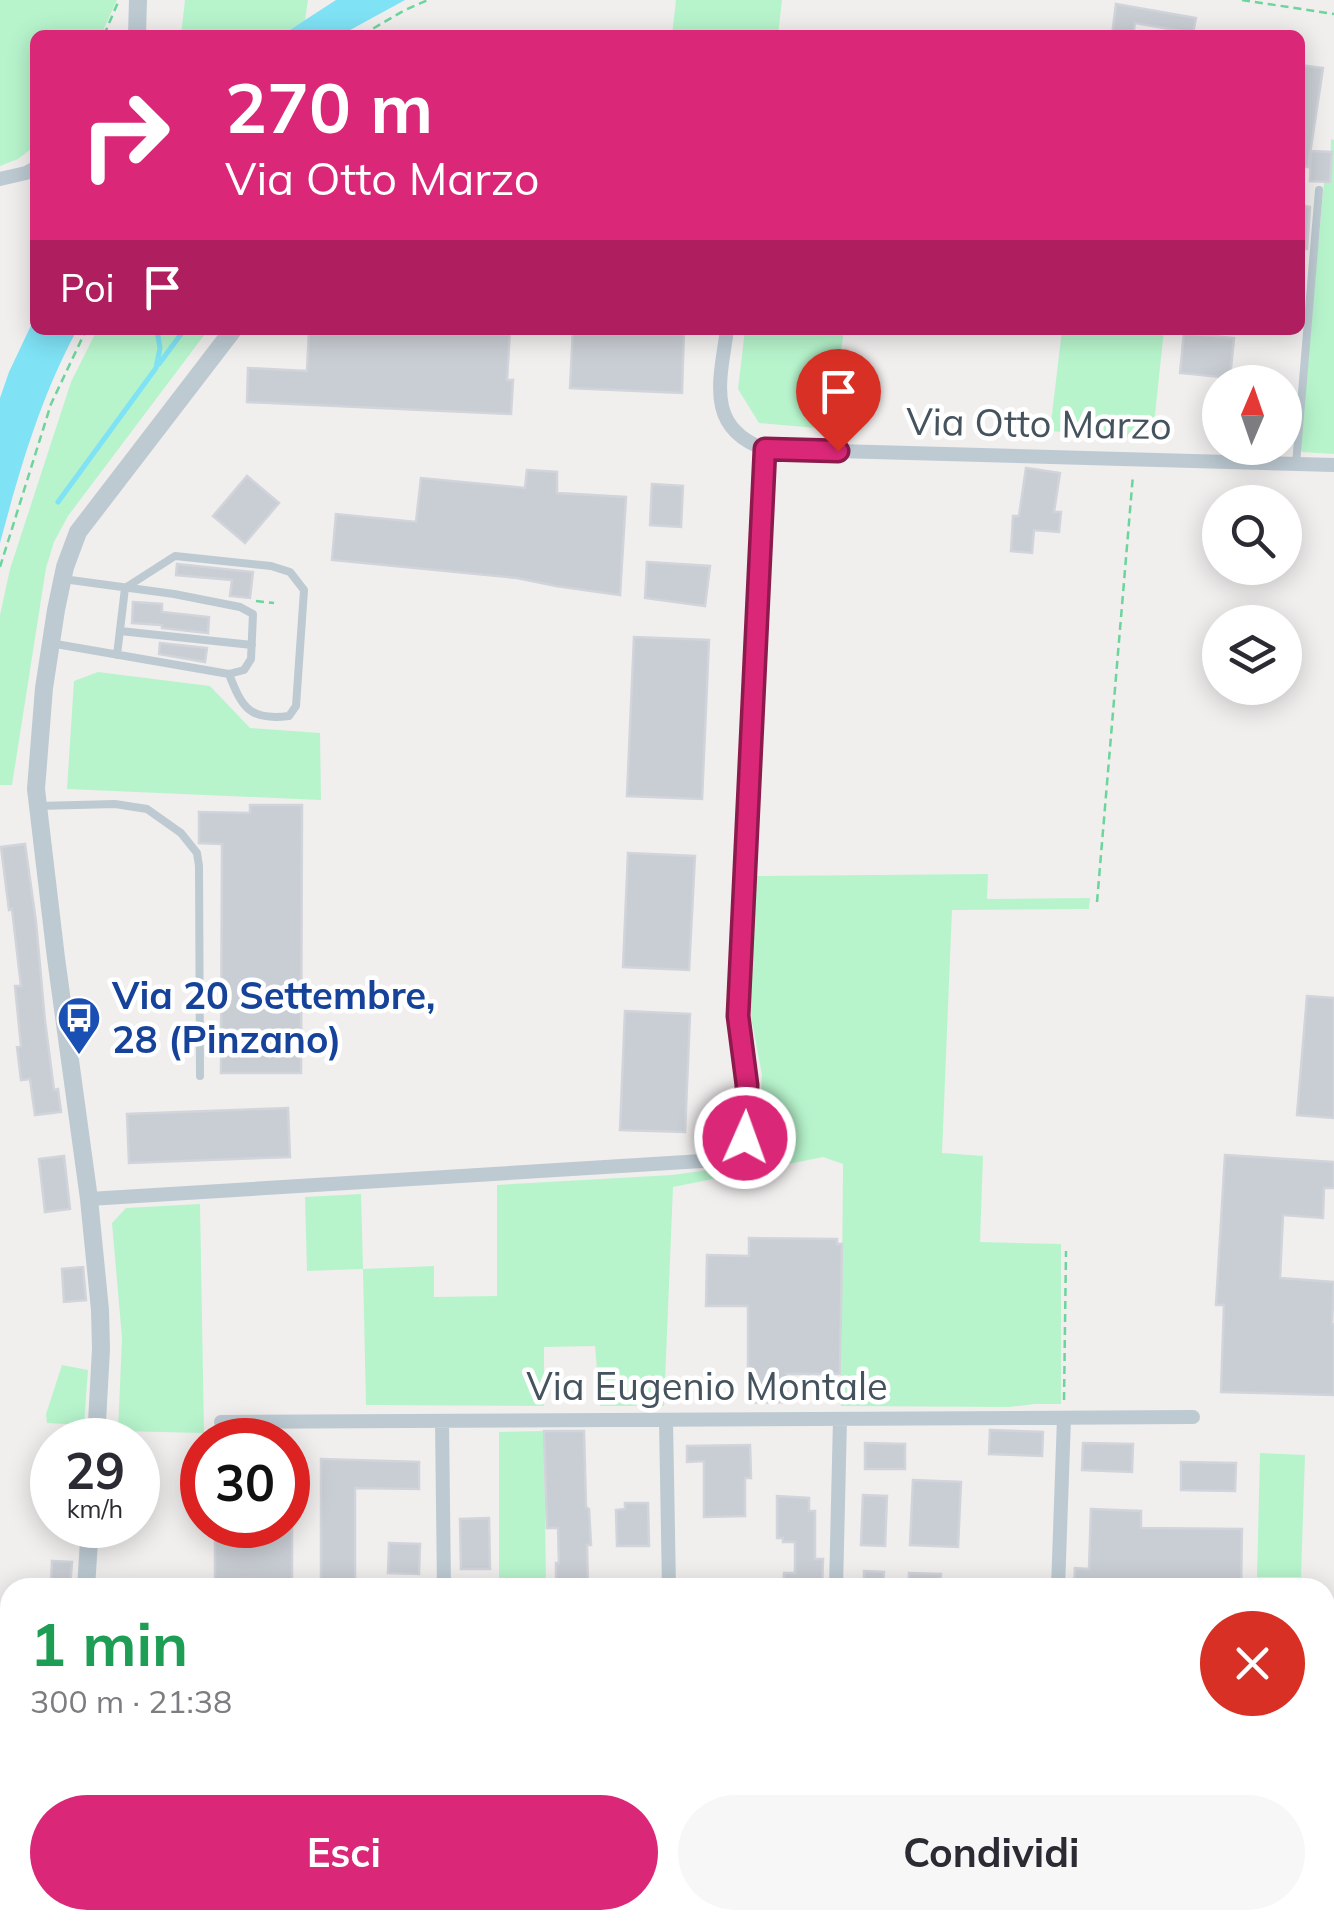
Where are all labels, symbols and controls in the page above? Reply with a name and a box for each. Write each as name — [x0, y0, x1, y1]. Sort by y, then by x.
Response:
text: 270 m — [225, 63, 433, 151]
icon: right — [60, 70, 190, 200]
text: Via Otto Marzo — [225, 150, 539, 206]
icon: arrive — [135, 260, 190, 315]
text: Poi — [60, 264, 115, 312]
pin — [796, 349, 881, 452]
icon: arrive — [811, 364, 866, 419]
north arrow — [1202, 365, 1302, 465]
map controls — [1202, 365, 1302, 705]
street label: Via Otto Marzo — [906, 397, 1172, 449]
button: search — [1202, 485, 1302, 585]
button: layers — [1202, 605, 1302, 705]
place label: Via 20 Settembre, 28 (Pinzano) — [111, 971, 436, 1063]
bus stop icon: Via 20 Settembre, 28 (Pinzano) — [56, 995, 102, 1056]
position arrow — [693, 1086, 797, 1190]
street label: Via Eugenio Montale — [526, 1362, 888, 1410]
speed limit sign: 30 — [180, 1418, 310, 1548]
text: 29 — [65, 1439, 125, 1502]
text: km/h — [67, 1493, 123, 1524]
text: 1 min — [30, 1606, 188, 1681]
button: close — [1200, 1611, 1305, 1716]
text: 300 m · 21:38 — [30, 1681, 232, 1721]
button: Esci — [30, 1795, 658, 1910]
button: Condividi — [678, 1795, 1305, 1910]

